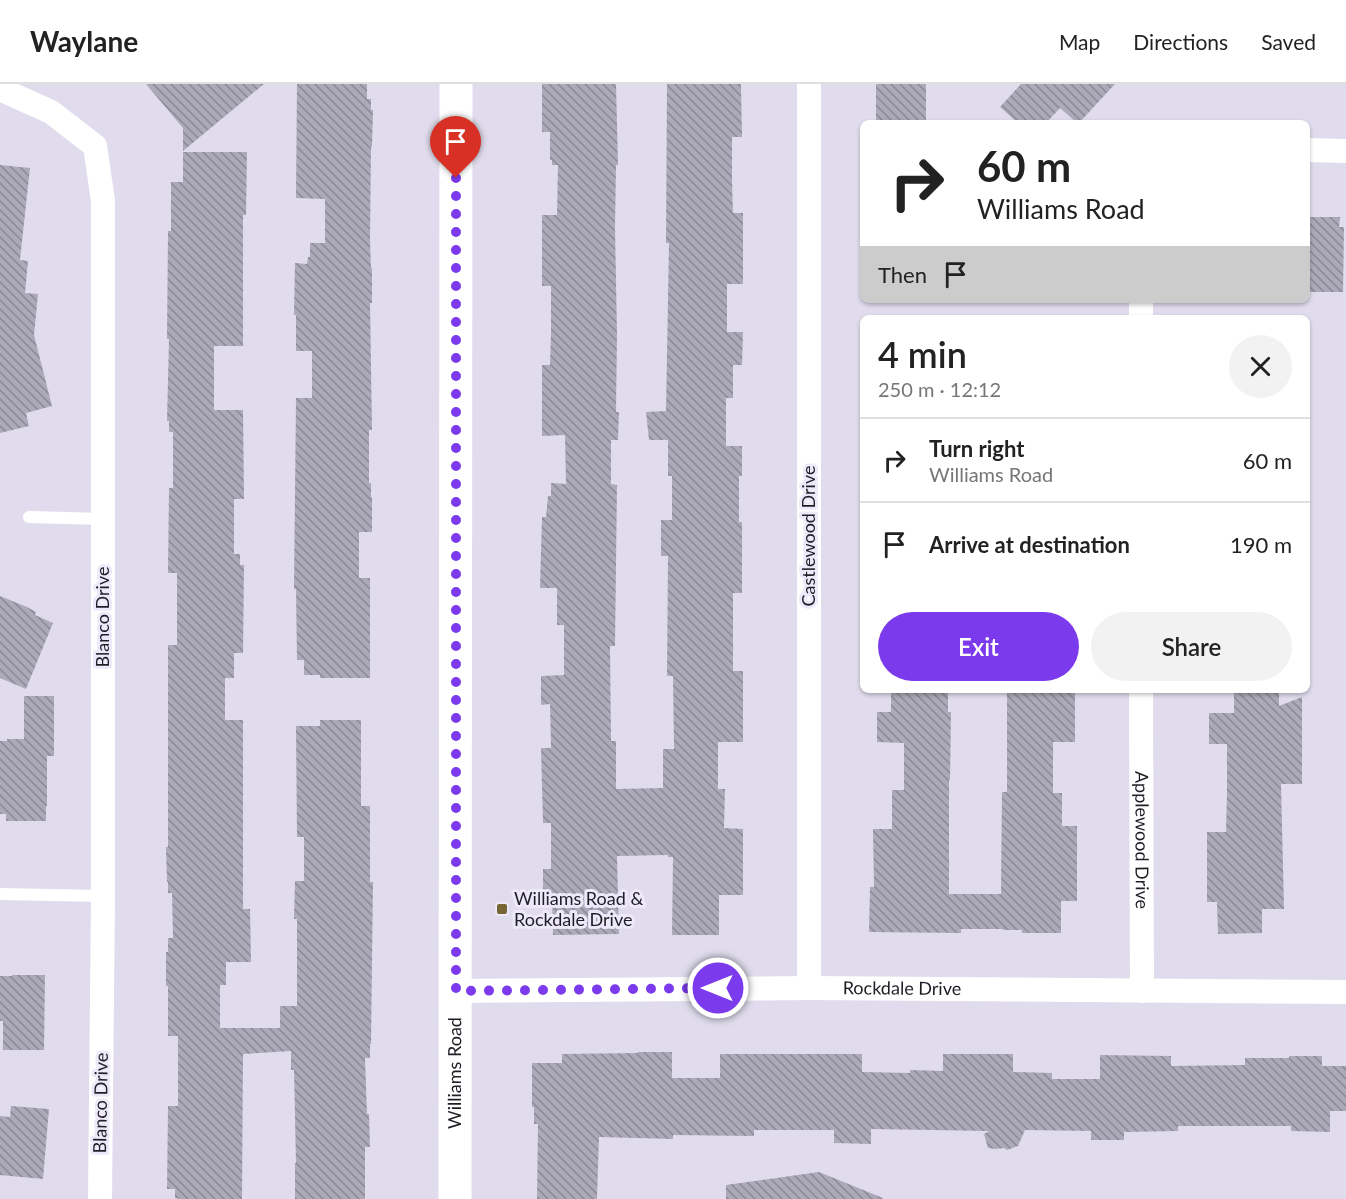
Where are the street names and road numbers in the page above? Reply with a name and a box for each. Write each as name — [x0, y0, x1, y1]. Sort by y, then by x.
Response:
street label: Castlewood Drive — [797, 466, 819, 606]
street label: Blanco Drive — [91, 567, 113, 667]
street label: Applewood Drive — [1131, 771, 1154, 909]
street label: Rockdale Drive — [843, 976, 961, 999]
street label: Williams Road — [443, 1017, 465, 1129]
street label: Blanco Drive — [88, 1052, 112, 1154]

